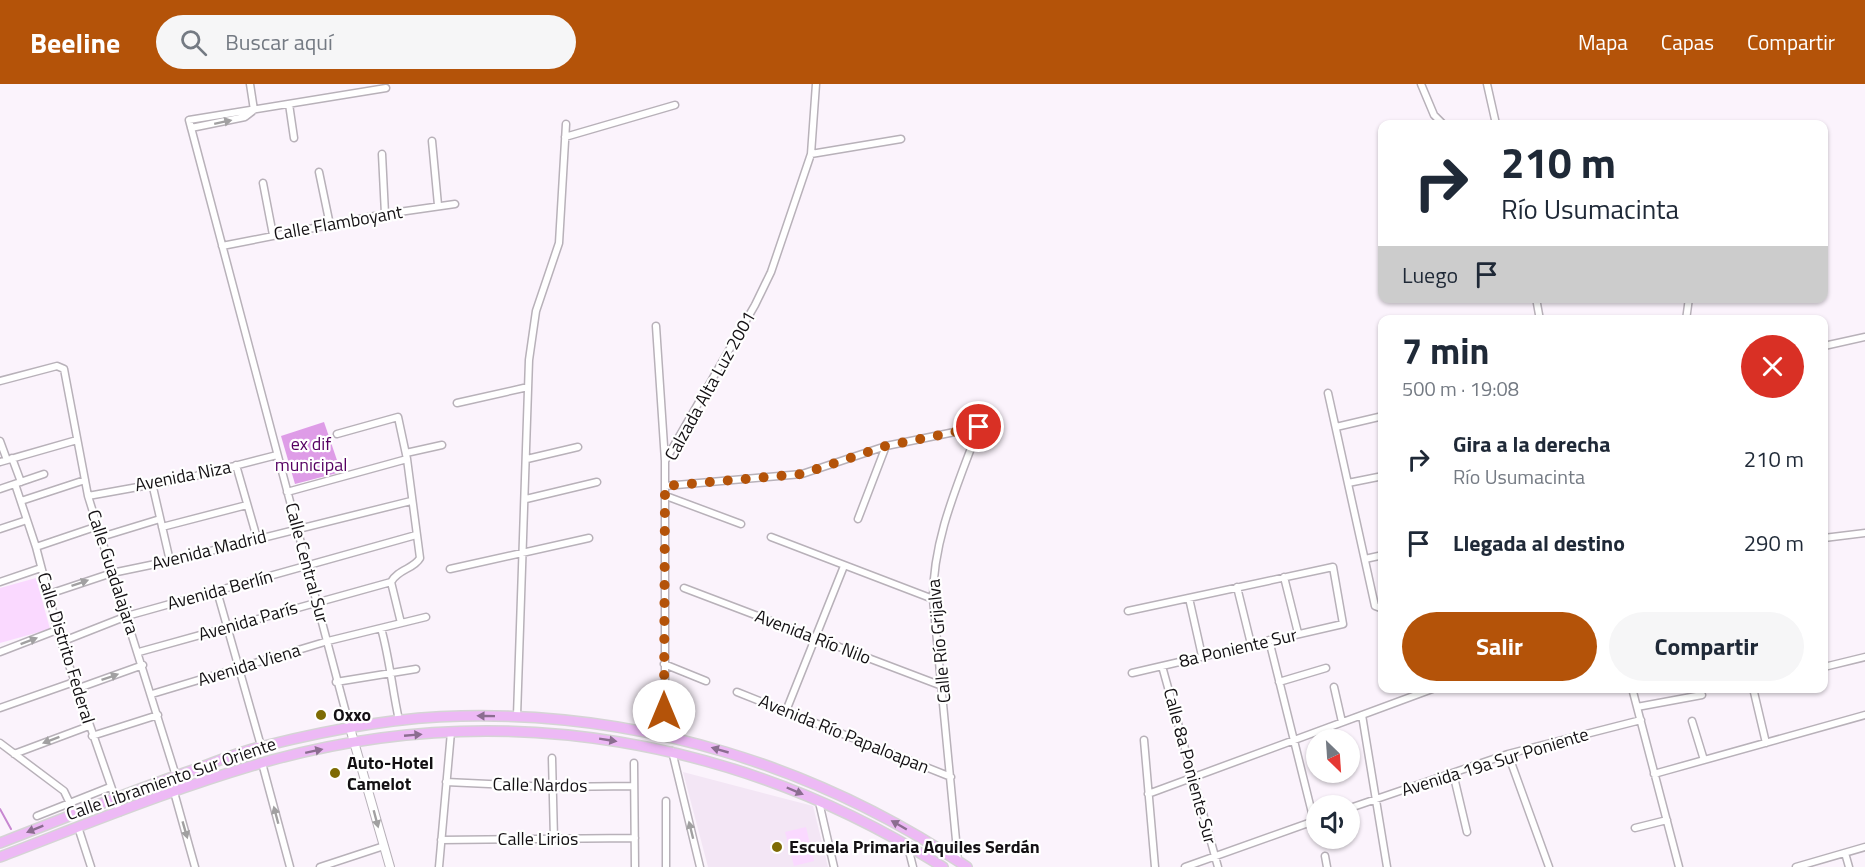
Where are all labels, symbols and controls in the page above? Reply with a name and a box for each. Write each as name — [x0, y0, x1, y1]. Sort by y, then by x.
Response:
search box — [156, 15, 576, 69]
text: Beeline — [30, 21, 120, 64]
text: Buscar aquí — [225, 25, 333, 59]
icon: search — [177, 26, 210, 59]
text: Mapa — [1578, 26, 1628, 58]
text: Capas — [1661, 26, 1714, 58]
text: Compartir — [1747, 26, 1835, 58]
one-way arrow — [214, 117, 233, 126]
text: 210 m — [1501, 130, 1616, 194]
icon: right — [1402, 144, 1480, 222]
text: Río Usumacinta — [1501, 188, 1679, 229]
street label: Calle Flamboyant — [271, 198, 405, 247]
text: Luego — [1402, 258, 1458, 292]
icon: arrive — [1470, 258, 1503, 291]
street label: Calzada Alta Luz 2001 — [657, 306, 762, 466]
text: 7 min — [1402, 323, 1489, 378]
button: close — [1741, 335, 1804, 398]
text: 500 m · 19:08 — [1402, 373, 1519, 404]
pin — [953, 401, 1004, 452]
icon: arrive — [962, 410, 995, 443]
text: Gira a la derecha — [1453, 427, 1610, 461]
park label: ex dif municipal — [275, 430, 347, 478]
text: 210 m — [1744, 442, 1804, 476]
icon: right — [1402, 443, 1435, 476]
street label: Avenida Niza — [133, 453, 233, 498]
text: Río Usumacinta — [1453, 461, 1585, 492]
street label: Calle Central Sur — [278, 500, 337, 626]
street label: Calle Guadalajara — [81, 506, 146, 638]
street label: Avenida Madrid — [149, 522, 269, 577]
text: Llegada al destino — [1453, 526, 1625, 560]
text: 290 m — [1744, 526, 1804, 560]
icon: arrive — [1402, 527, 1435, 560]
street label: Avenida Berlín — [164, 562, 276, 617]
street label: Calle Distrito Federal — [31, 569, 102, 727]
one-way arrow — [72, 578, 90, 588]
street label: Calle Río Grijalva — [920, 578, 957, 704]
street label: Avenida París — [195, 593, 301, 648]
street label: Avenida Río Nilo — [751, 602, 875, 671]
button: Salir — [1402, 612, 1597, 681]
button: Compartir — [1609, 612, 1804, 681]
street label: 8a Poniente Sur — [1176, 621, 1300, 674]
one-way arrow — [20, 636, 38, 646]
street label: Avenida Viena — [194, 636, 304, 693]
one-way arrow — [101, 672, 119, 681]
position arrow — [632, 679, 696, 743]
street label: Calle 8a Poniente Sur — [1157, 685, 1224, 847]
street label: Avenida Río Papaloapan — [755, 687, 933, 780]
place label: Oxxo — [333, 701, 371, 728]
marker: Oxxo — [314, 708, 328, 722]
one-way arrow — [477, 711, 496, 721]
street label: Avenida 19a Sur Poniente — [1398, 720, 1592, 803]
north arrow — [1306, 729, 1360, 783]
map controls — [1306, 729, 1360, 849]
street label: Calle Libramiento Sur Oriente — [62, 730, 280, 827]
one-way arrow — [404, 730, 423, 740]
one-way arrow — [42, 735, 60, 745]
one-way arrow — [598, 735, 617, 744]
one-way arrow — [711, 745, 729, 754]
one-way arrow — [305, 746, 324, 755]
place label: Auto-Hotel Camelot — [347, 749, 434, 797]
marker: Auto-Hotel Camelot — [328, 766, 342, 780]
street label: Calle Nardos — [492, 770, 588, 799]
one-way arrow — [786, 787, 804, 796]
button: sound — [1306, 795, 1360, 849]
one-way arrow — [271, 806, 280, 824]
one-way arrow — [372, 810, 381, 828]
one-way arrow — [685, 820, 695, 839]
one-way arrow — [890, 820, 907, 830]
one-way arrow — [181, 821, 190, 839]
one-way arrow — [26, 824, 44, 834]
street label: Calle Lirios — [498, 825, 578, 852]
place label: Escuela Primaria Aquiles Serdán — [789, 833, 1040, 860]
marker: Escuela Primaria Aquiles Serdán — [770, 840, 784, 854]

